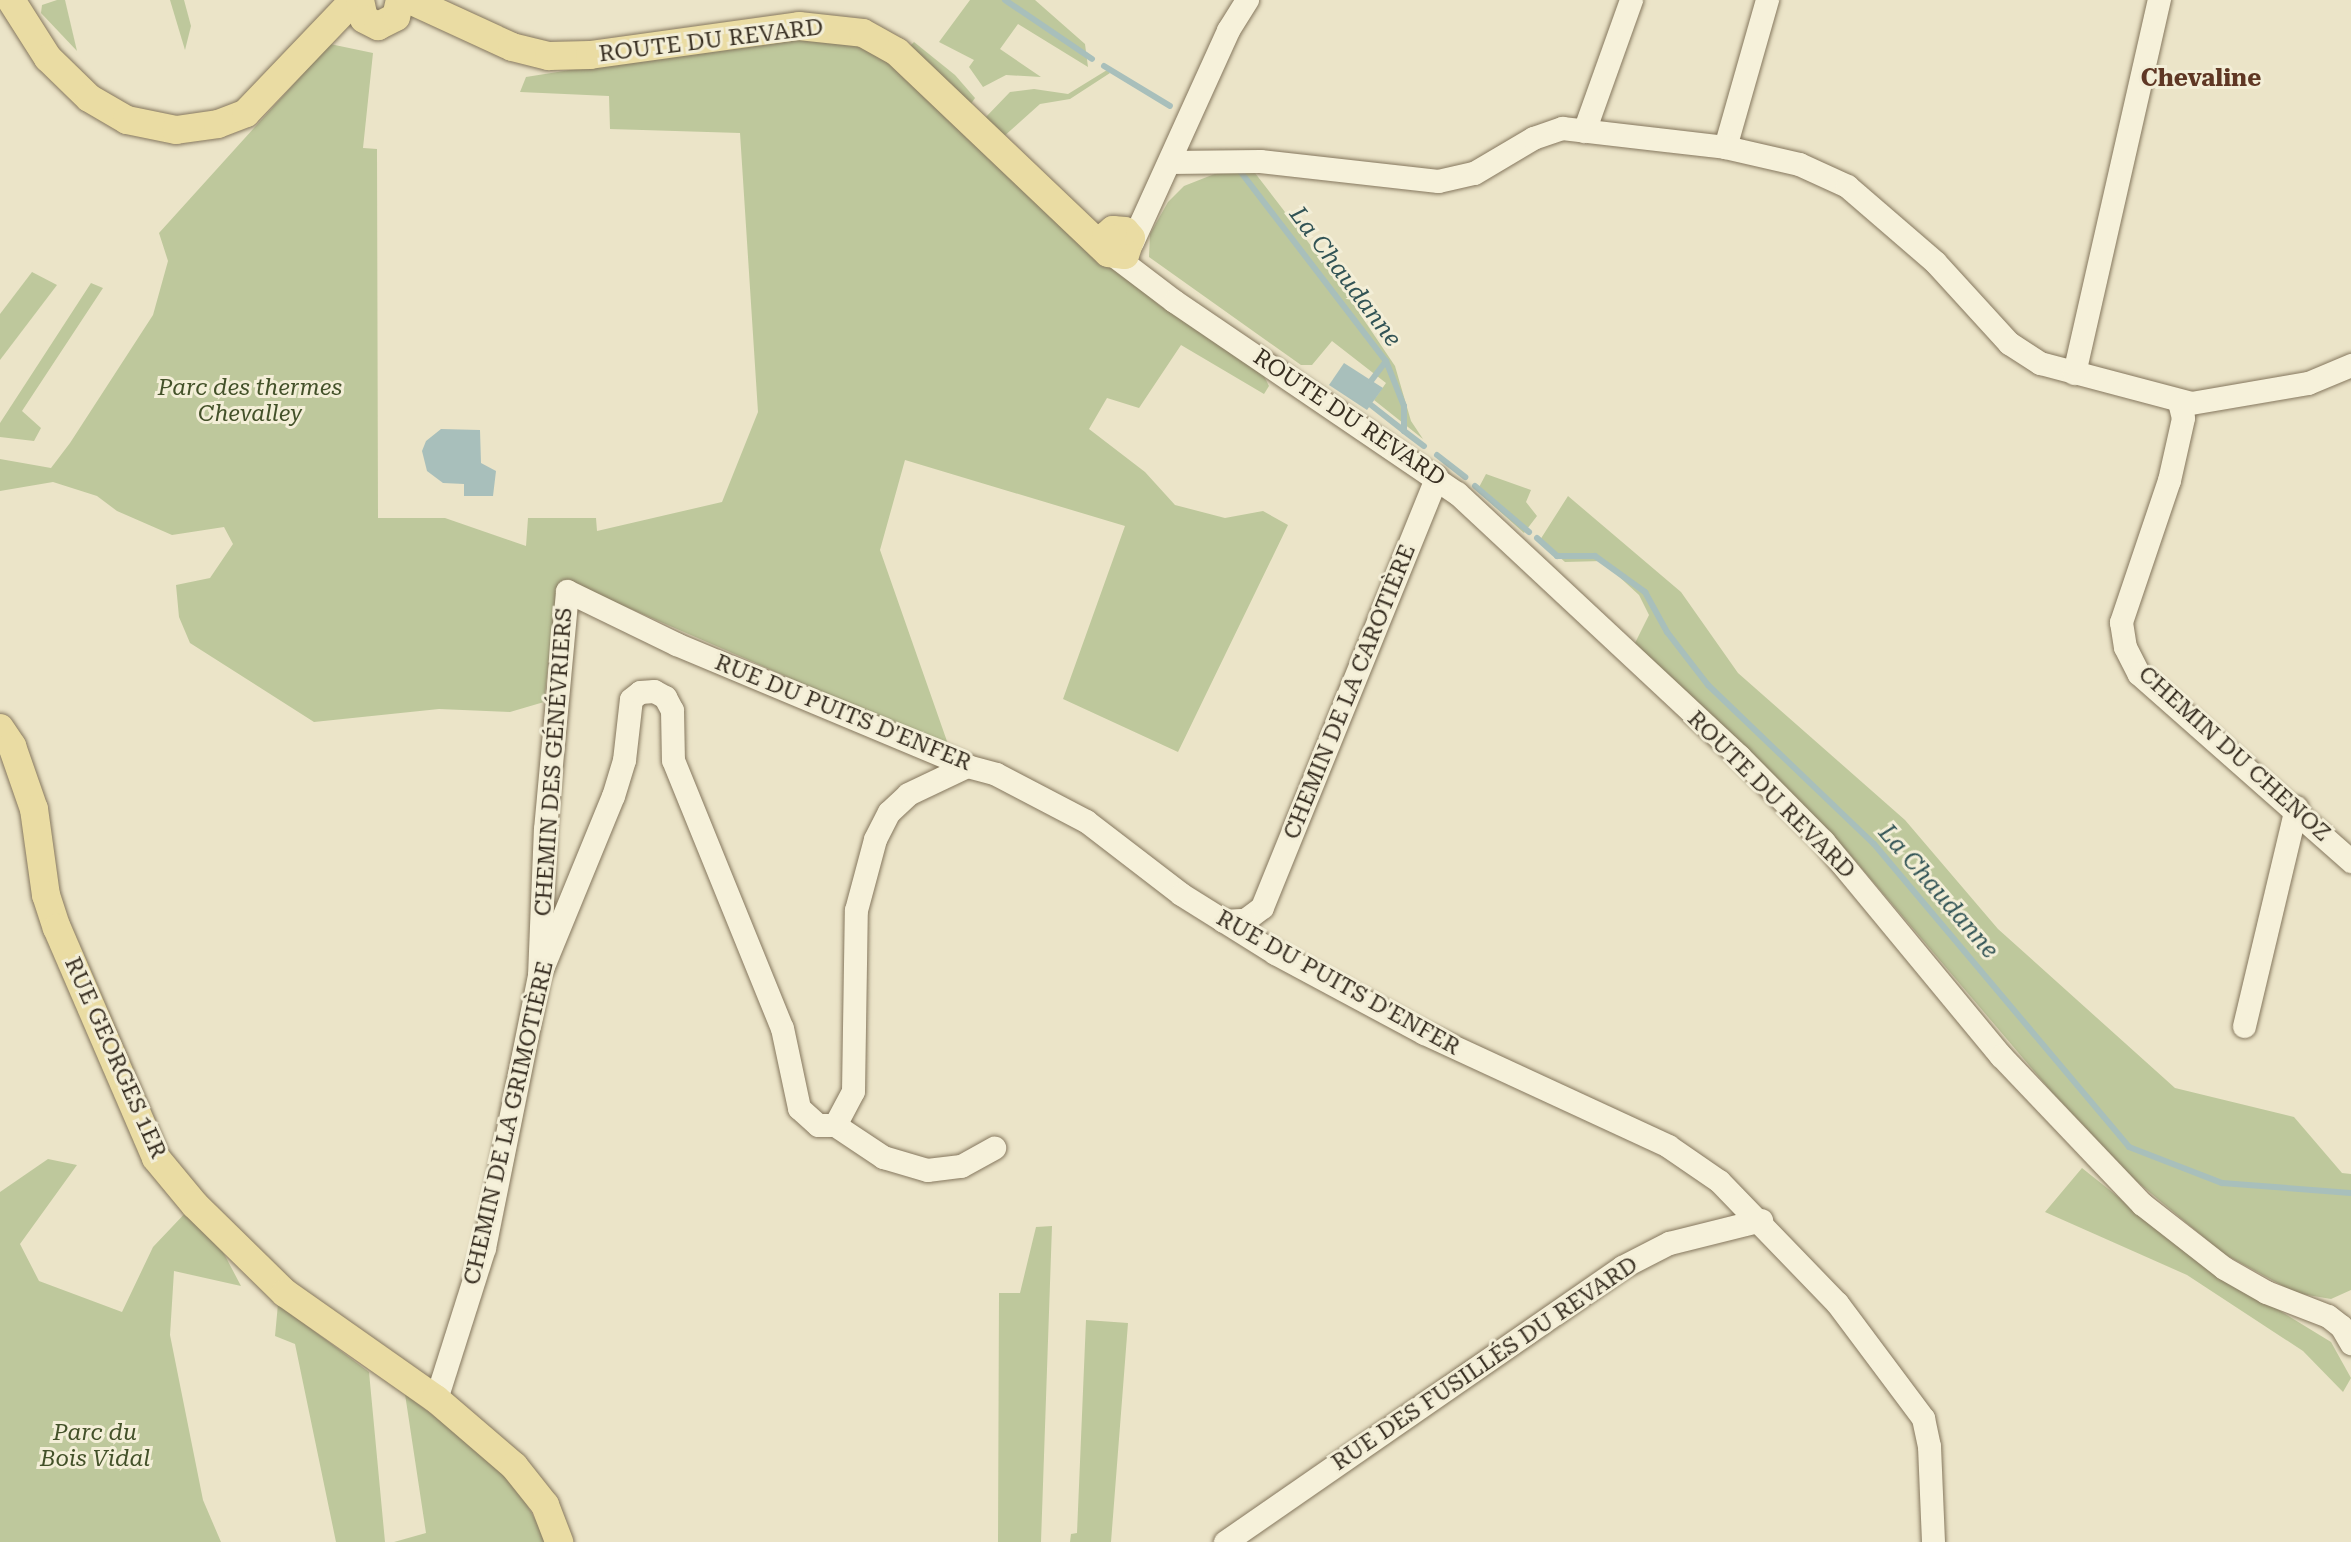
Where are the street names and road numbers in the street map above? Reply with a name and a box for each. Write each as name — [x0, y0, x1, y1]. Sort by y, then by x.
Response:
street label: ROUTE DU REVARD — [597, 14, 825, 68]
street label: ROUTE DU REVARD — [1248, 343, 1450, 493]
street label: CHEMIN DE LA CAROTIÈRE — [1278, 541, 1422, 843]
street label: CHEMIN DES GÉNÉVRIERS — [529, 607, 579, 917]
street label: RUE DU PUITS D'ENFER — [711, 649, 975, 777]
street label: CHEMIN DU CHENOZ — [2132, 661, 2336, 847]
street label: ROUTE DU REVARD — [1681, 705, 1861, 885]
street label: RUE DU PUITS D'ENFER — [1211, 904, 1465, 1062]
street label: RUE GEORGES 1ER — [58, 953, 172, 1163]
street label: CHEMIN DE LA GRIMOTIÈRE — [458, 958, 560, 1288]
street label: RUE DES FUSILLÉS DU REVARD — [1327, 1251, 1643, 1477]

